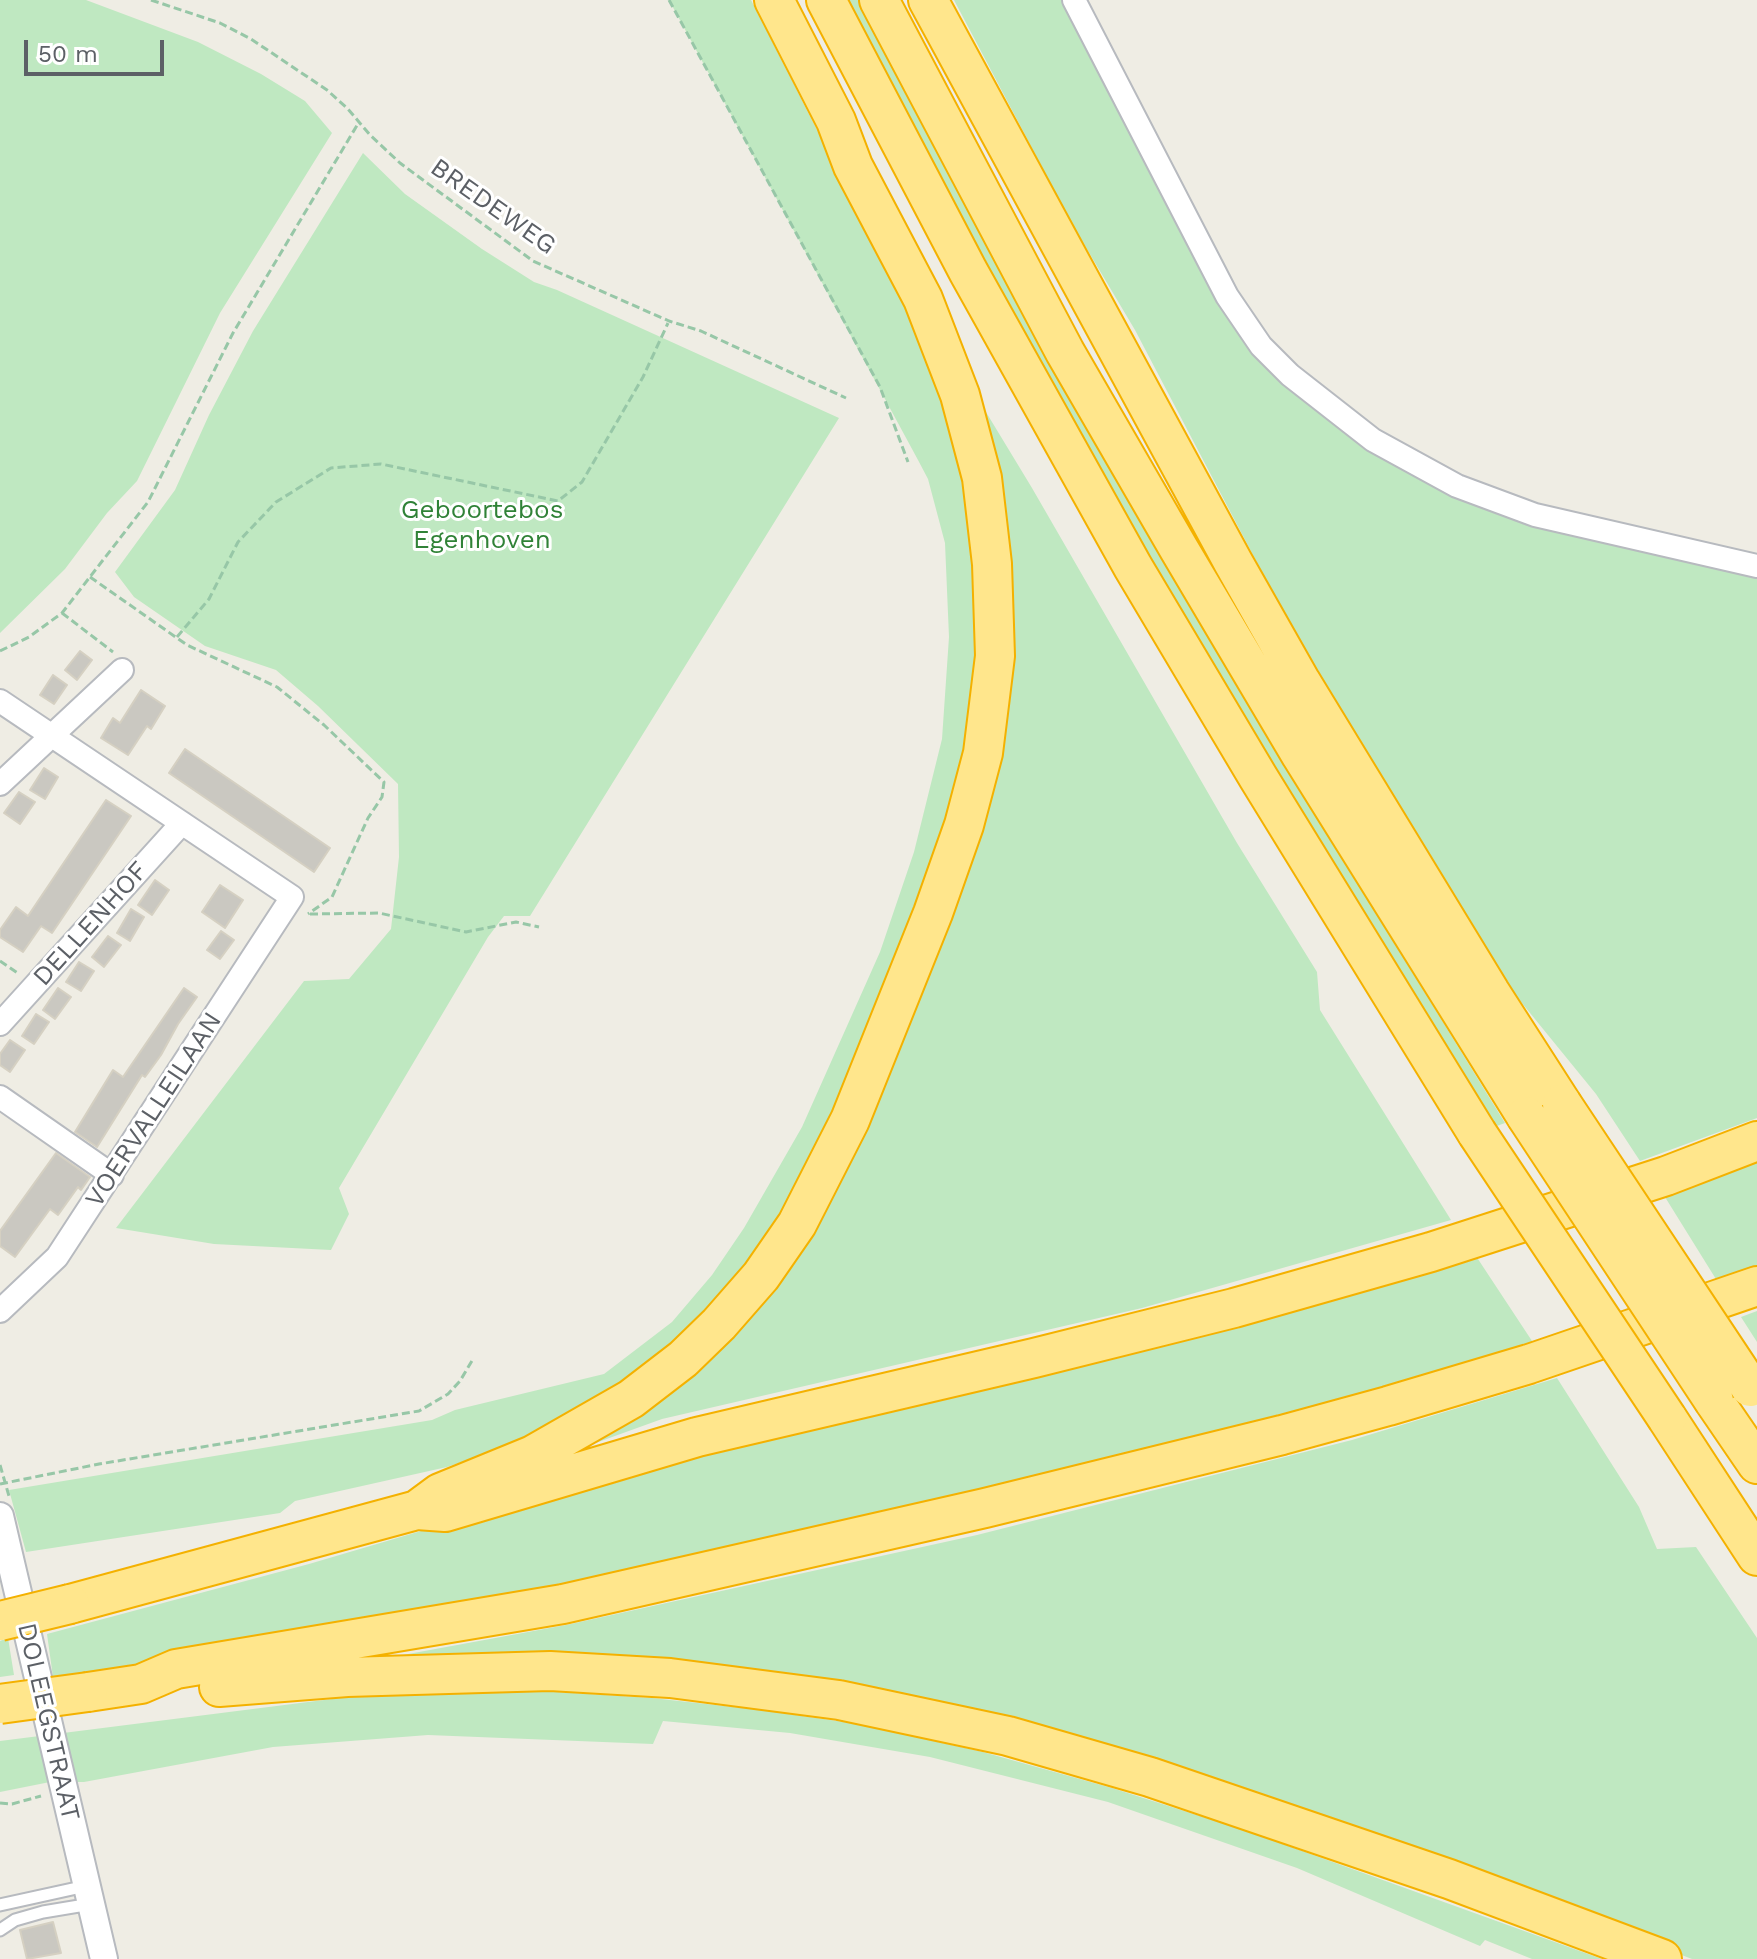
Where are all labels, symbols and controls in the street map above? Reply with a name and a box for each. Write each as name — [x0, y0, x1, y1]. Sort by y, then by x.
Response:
scale bar — [28, 24, 168, 74]
text: 50 m — [38, 40, 98, 68]
street label: BREDEWEG — [424, 152, 562, 262]
park label: Geboortebos Egenhoven — [401, 494, 563, 556]
street label: DELLENHOF — [27, 855, 155, 993]
street label: VOERVALLEILAAN — [79, 1007, 229, 1213]
street label: DOLEEGSTRAAT — [10, 1620, 86, 1824]

